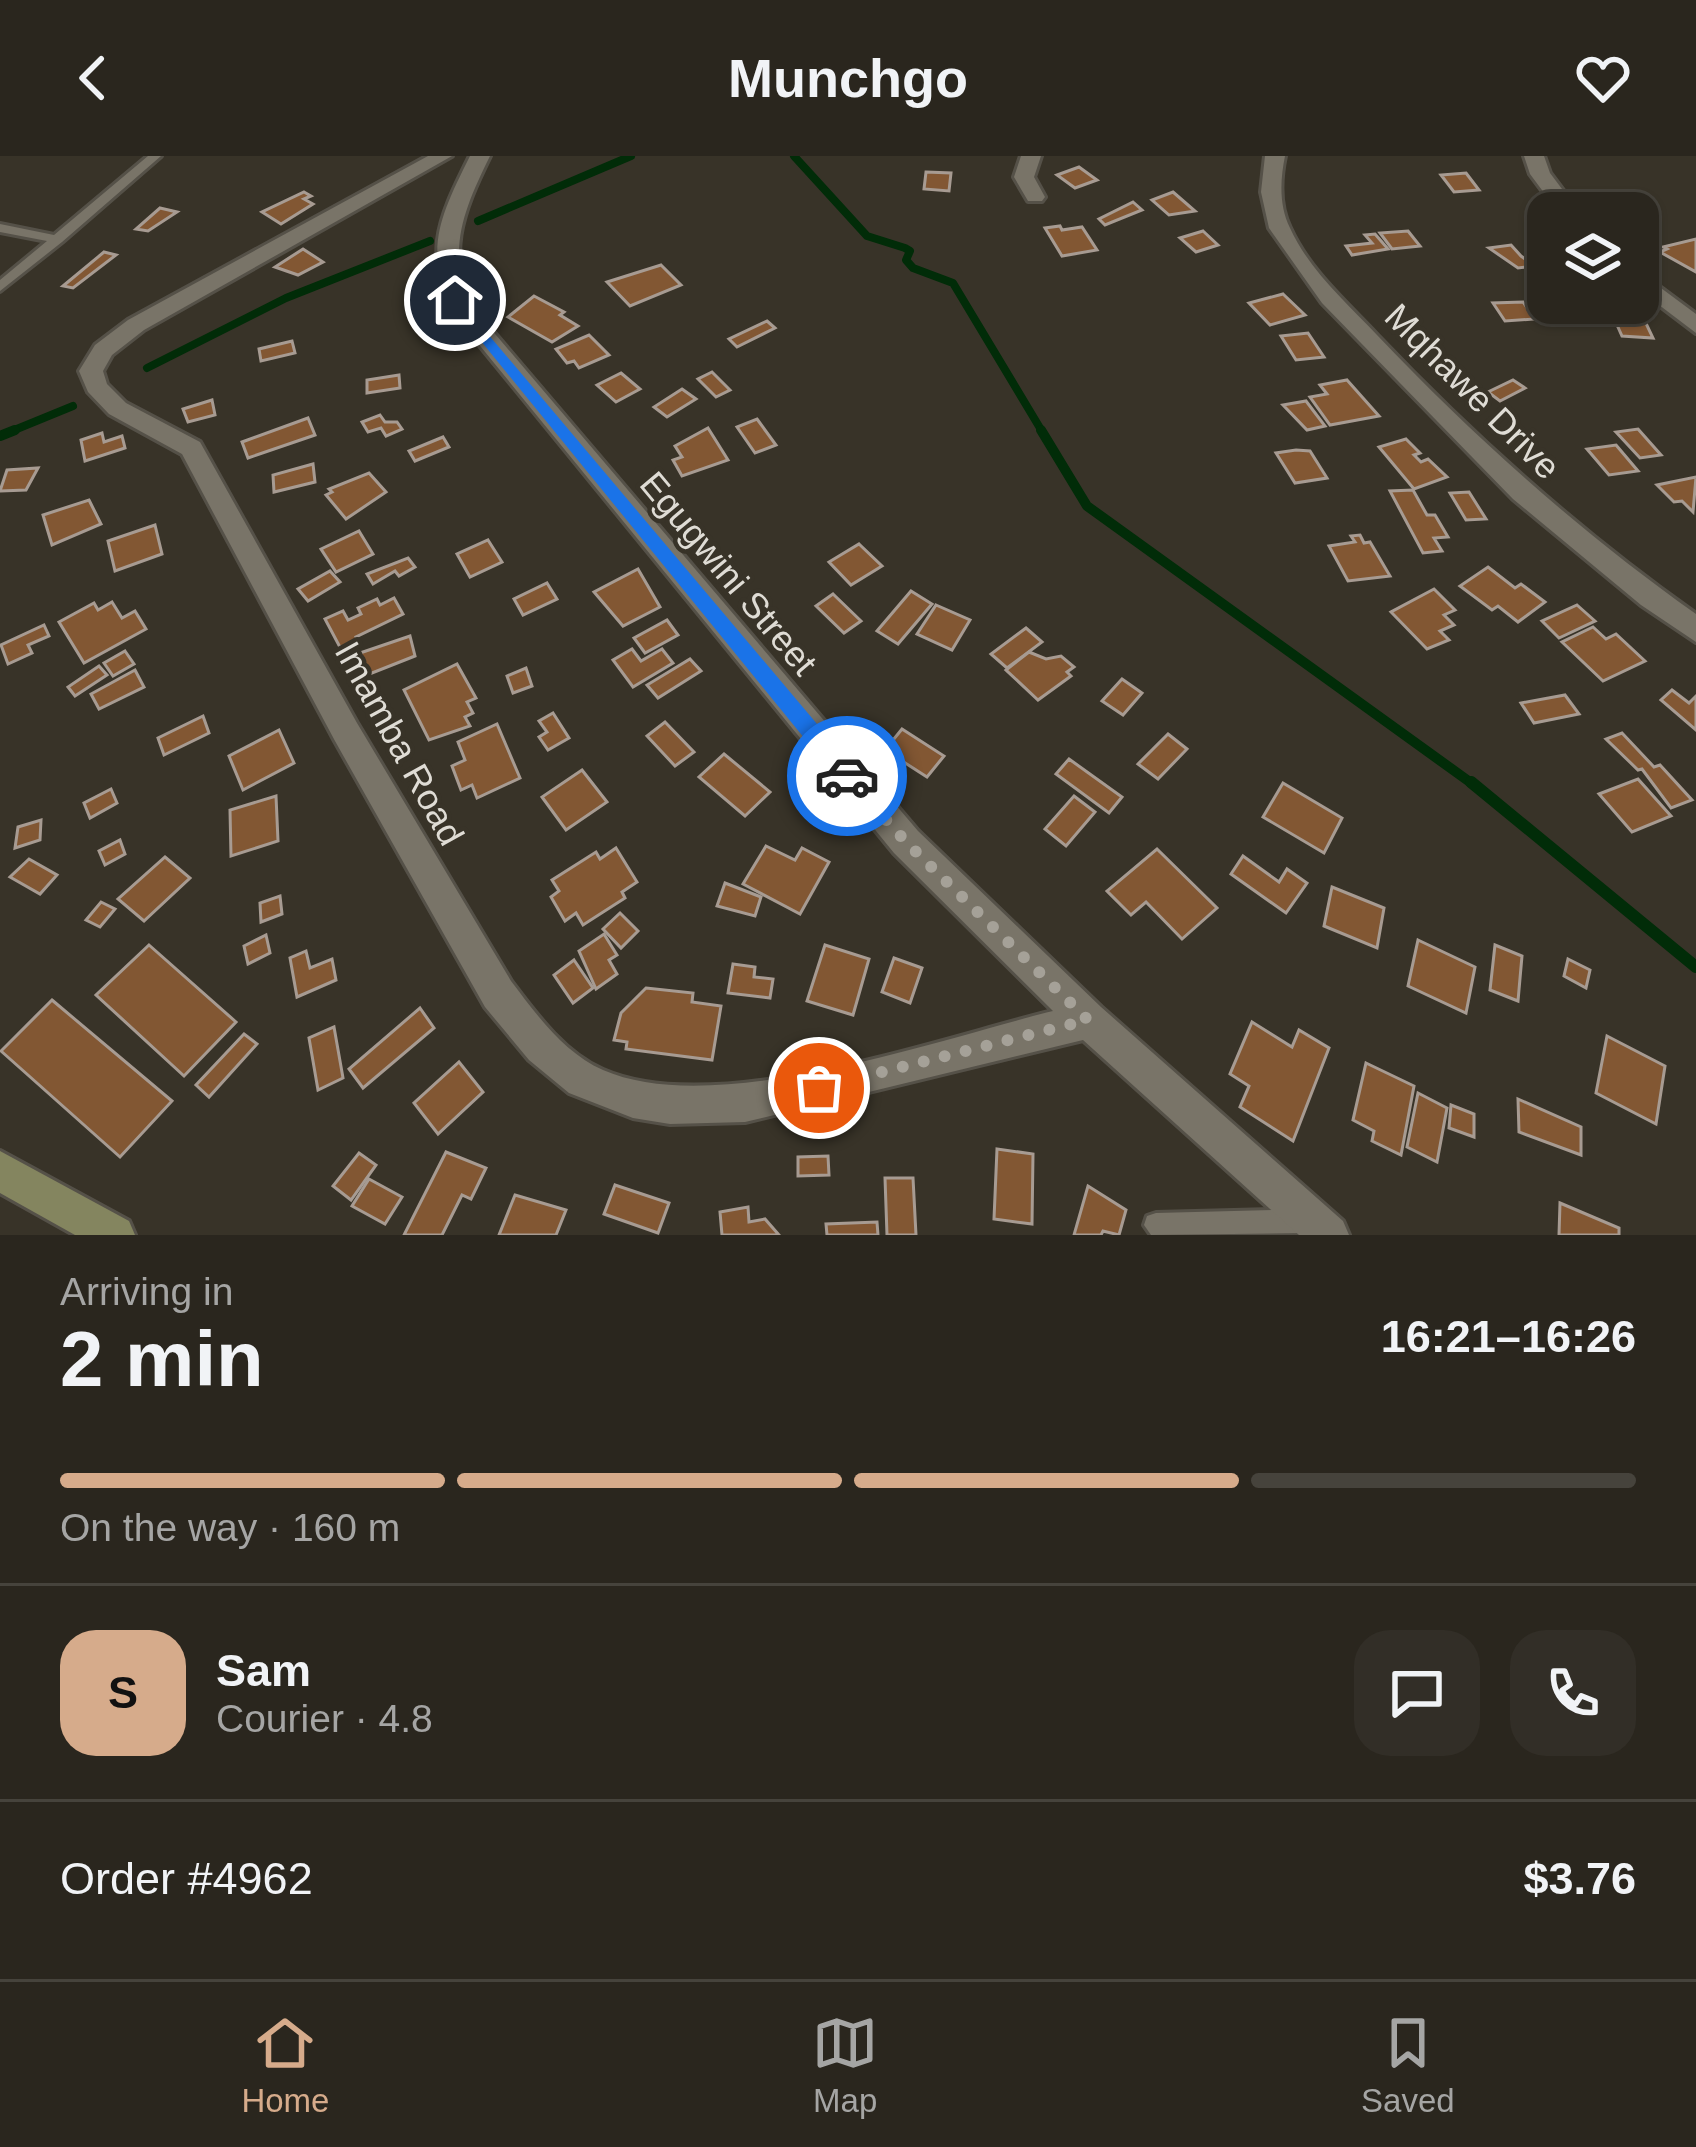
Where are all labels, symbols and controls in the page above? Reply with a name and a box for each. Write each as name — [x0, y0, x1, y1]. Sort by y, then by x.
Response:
icon: back — [60, 45, 126, 111]
icon: heart — [1570, 45, 1636, 111]
text: Munchgo — [728, 48, 968, 108]
map controls — [1527, 192, 1659, 324]
button: layers — [1527, 192, 1659, 324]
pin — [404, 249, 506, 351]
icon: home — [422, 267, 488, 333]
street label: Mqhawe Drive — [1377, 296, 1568, 487]
street label: Egugwini Street — [632, 464, 825, 683]
street label: Imamba Road — [327, 634, 472, 852]
courier — [787, 716, 907, 836]
icon: car — [814, 743, 880, 809]
pin — [768, 1037, 870, 1139]
icon: bag — [786, 1055, 852, 1121]
text: Arriving in — [60, 1270, 233, 1313]
text: 16:21–16:26 — [1381, 1311, 1636, 1362]
text: 2 min — [60, 1315, 264, 1403]
text: On the way · 160 m — [60, 1506, 400, 1549]
button: chat — [1354, 1630, 1480, 1756]
button: phone — [1510, 1630, 1636, 1756]
text: Sam — [216, 1645, 311, 1696]
text: S — [108, 1667, 138, 1718]
text: Courier · 4.8 — [216, 1697, 433, 1740]
text: Order #4962 — [60, 1853, 313, 1904]
text: $3.76 — [1523, 1853, 1636, 1904]
tab: Home — [241, 2010, 329, 2120]
tab: Map — [812, 2010, 878, 2120]
tab: Saved — [1361, 2010, 1455, 2120]

